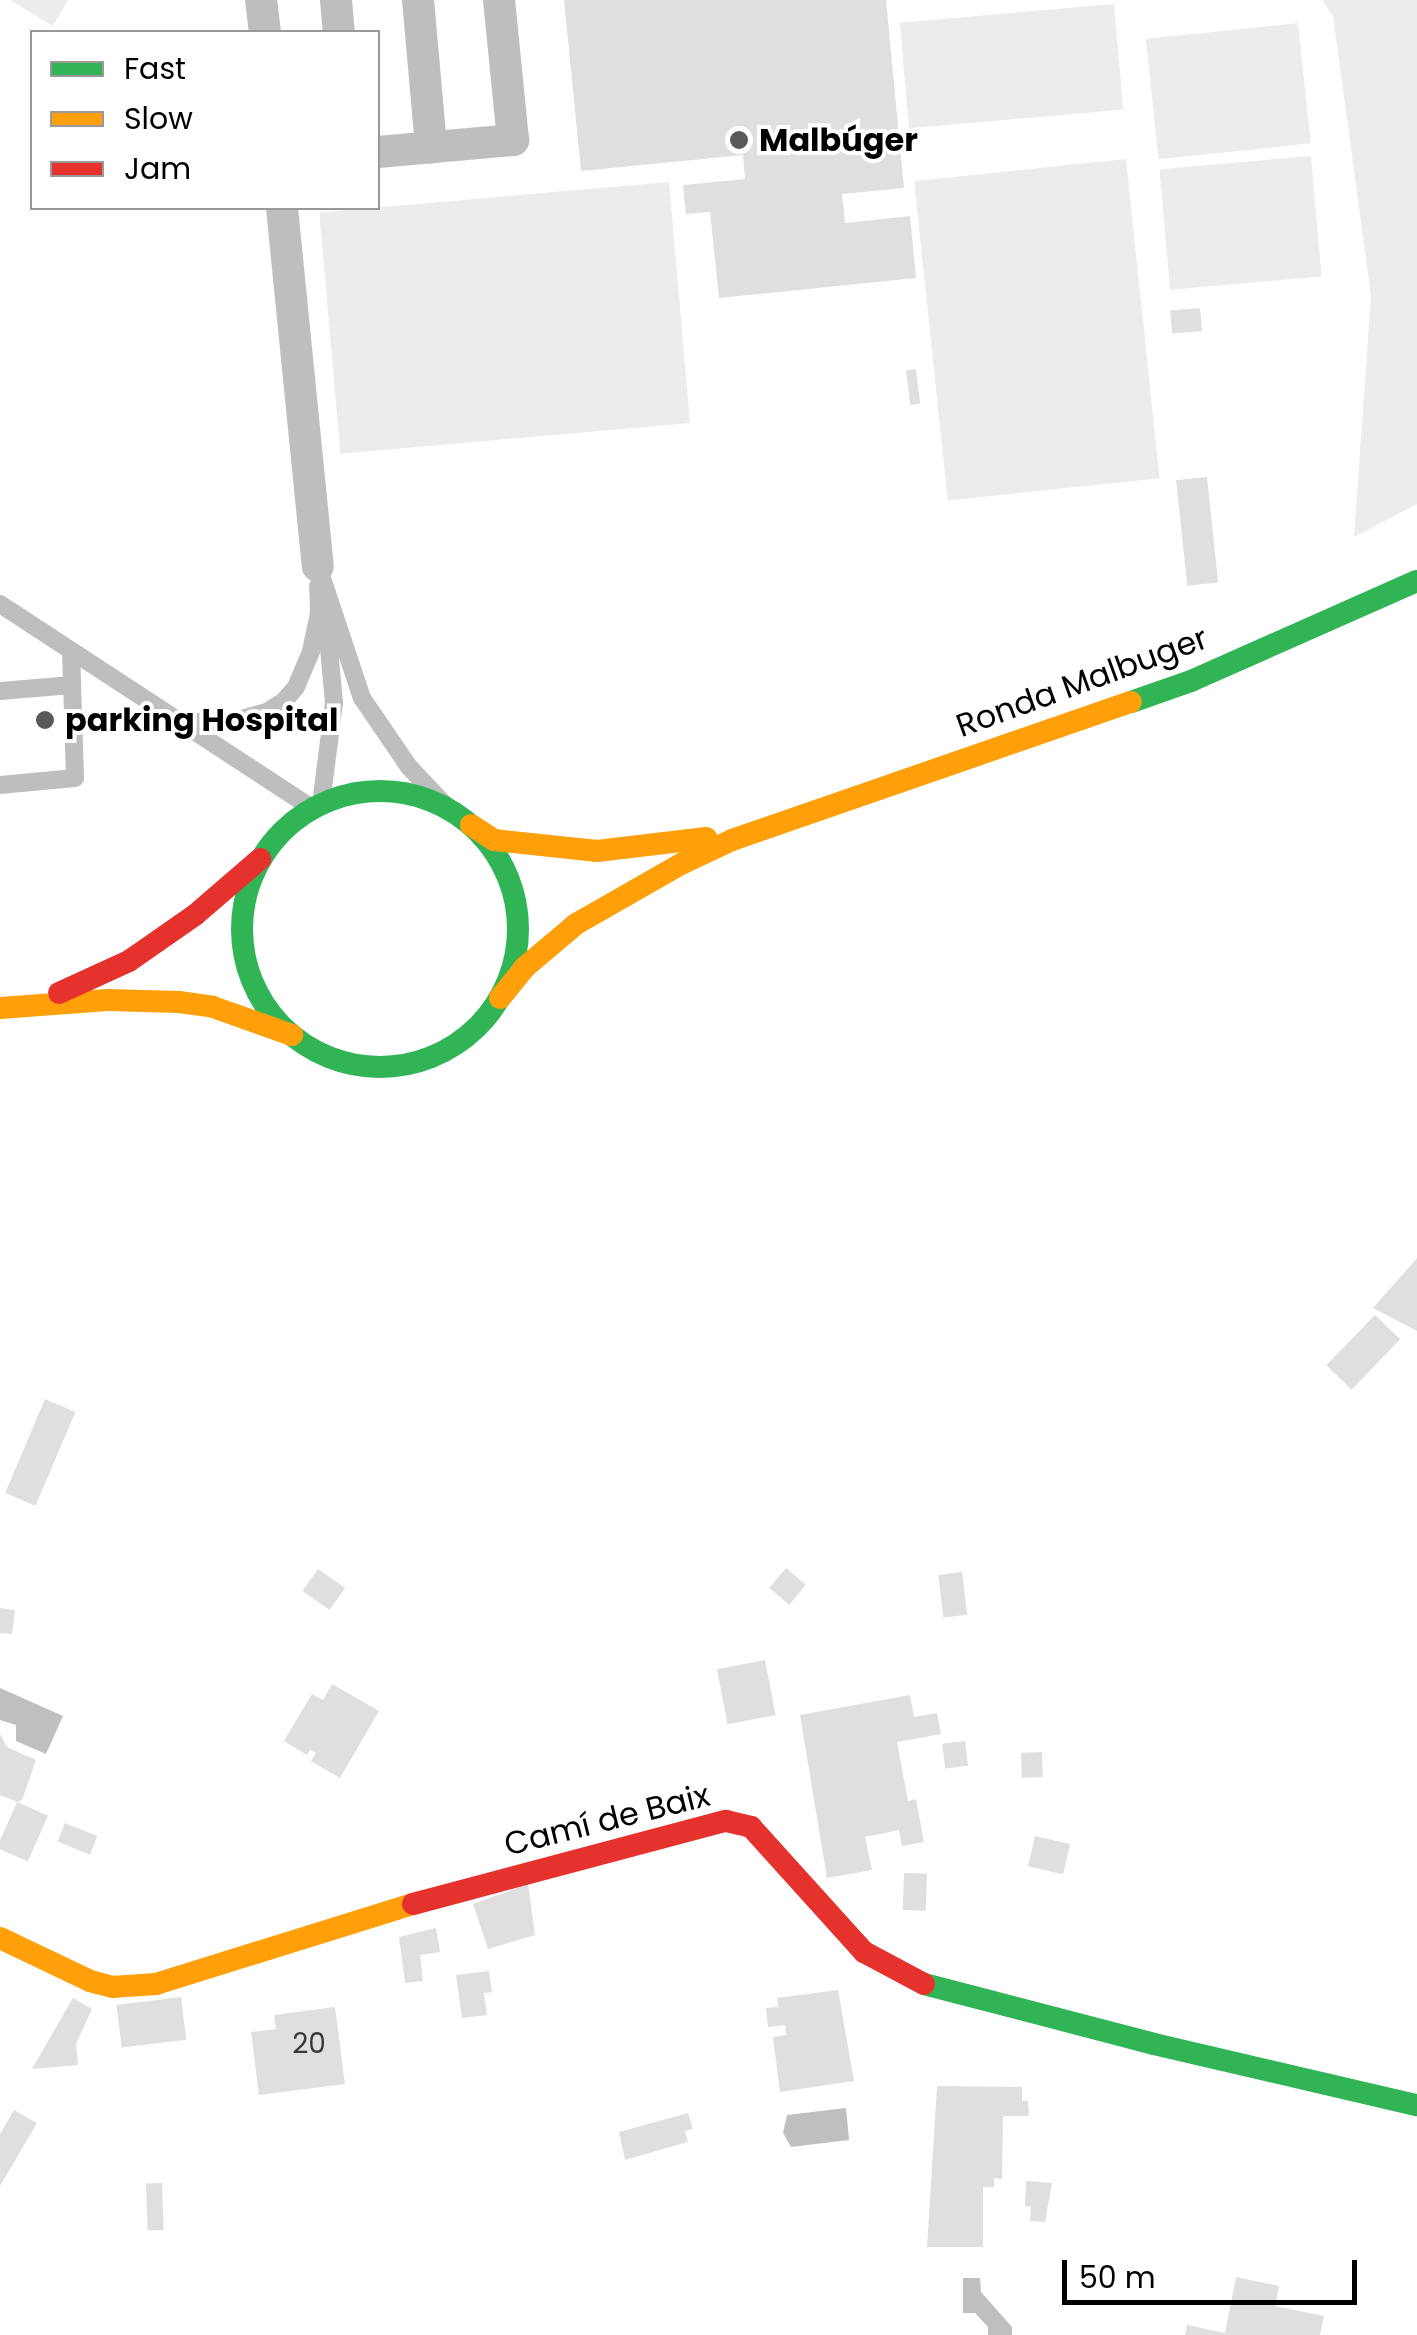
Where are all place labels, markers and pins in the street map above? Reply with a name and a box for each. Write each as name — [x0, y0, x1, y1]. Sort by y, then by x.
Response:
place label: Malbúger — [759, 121, 918, 159]
marker: Malbúger — [728, 129, 750, 151]
place label: parking Hospital — [65, 701, 338, 739]
marker: parking Hospital — [34, 709, 56, 731]

